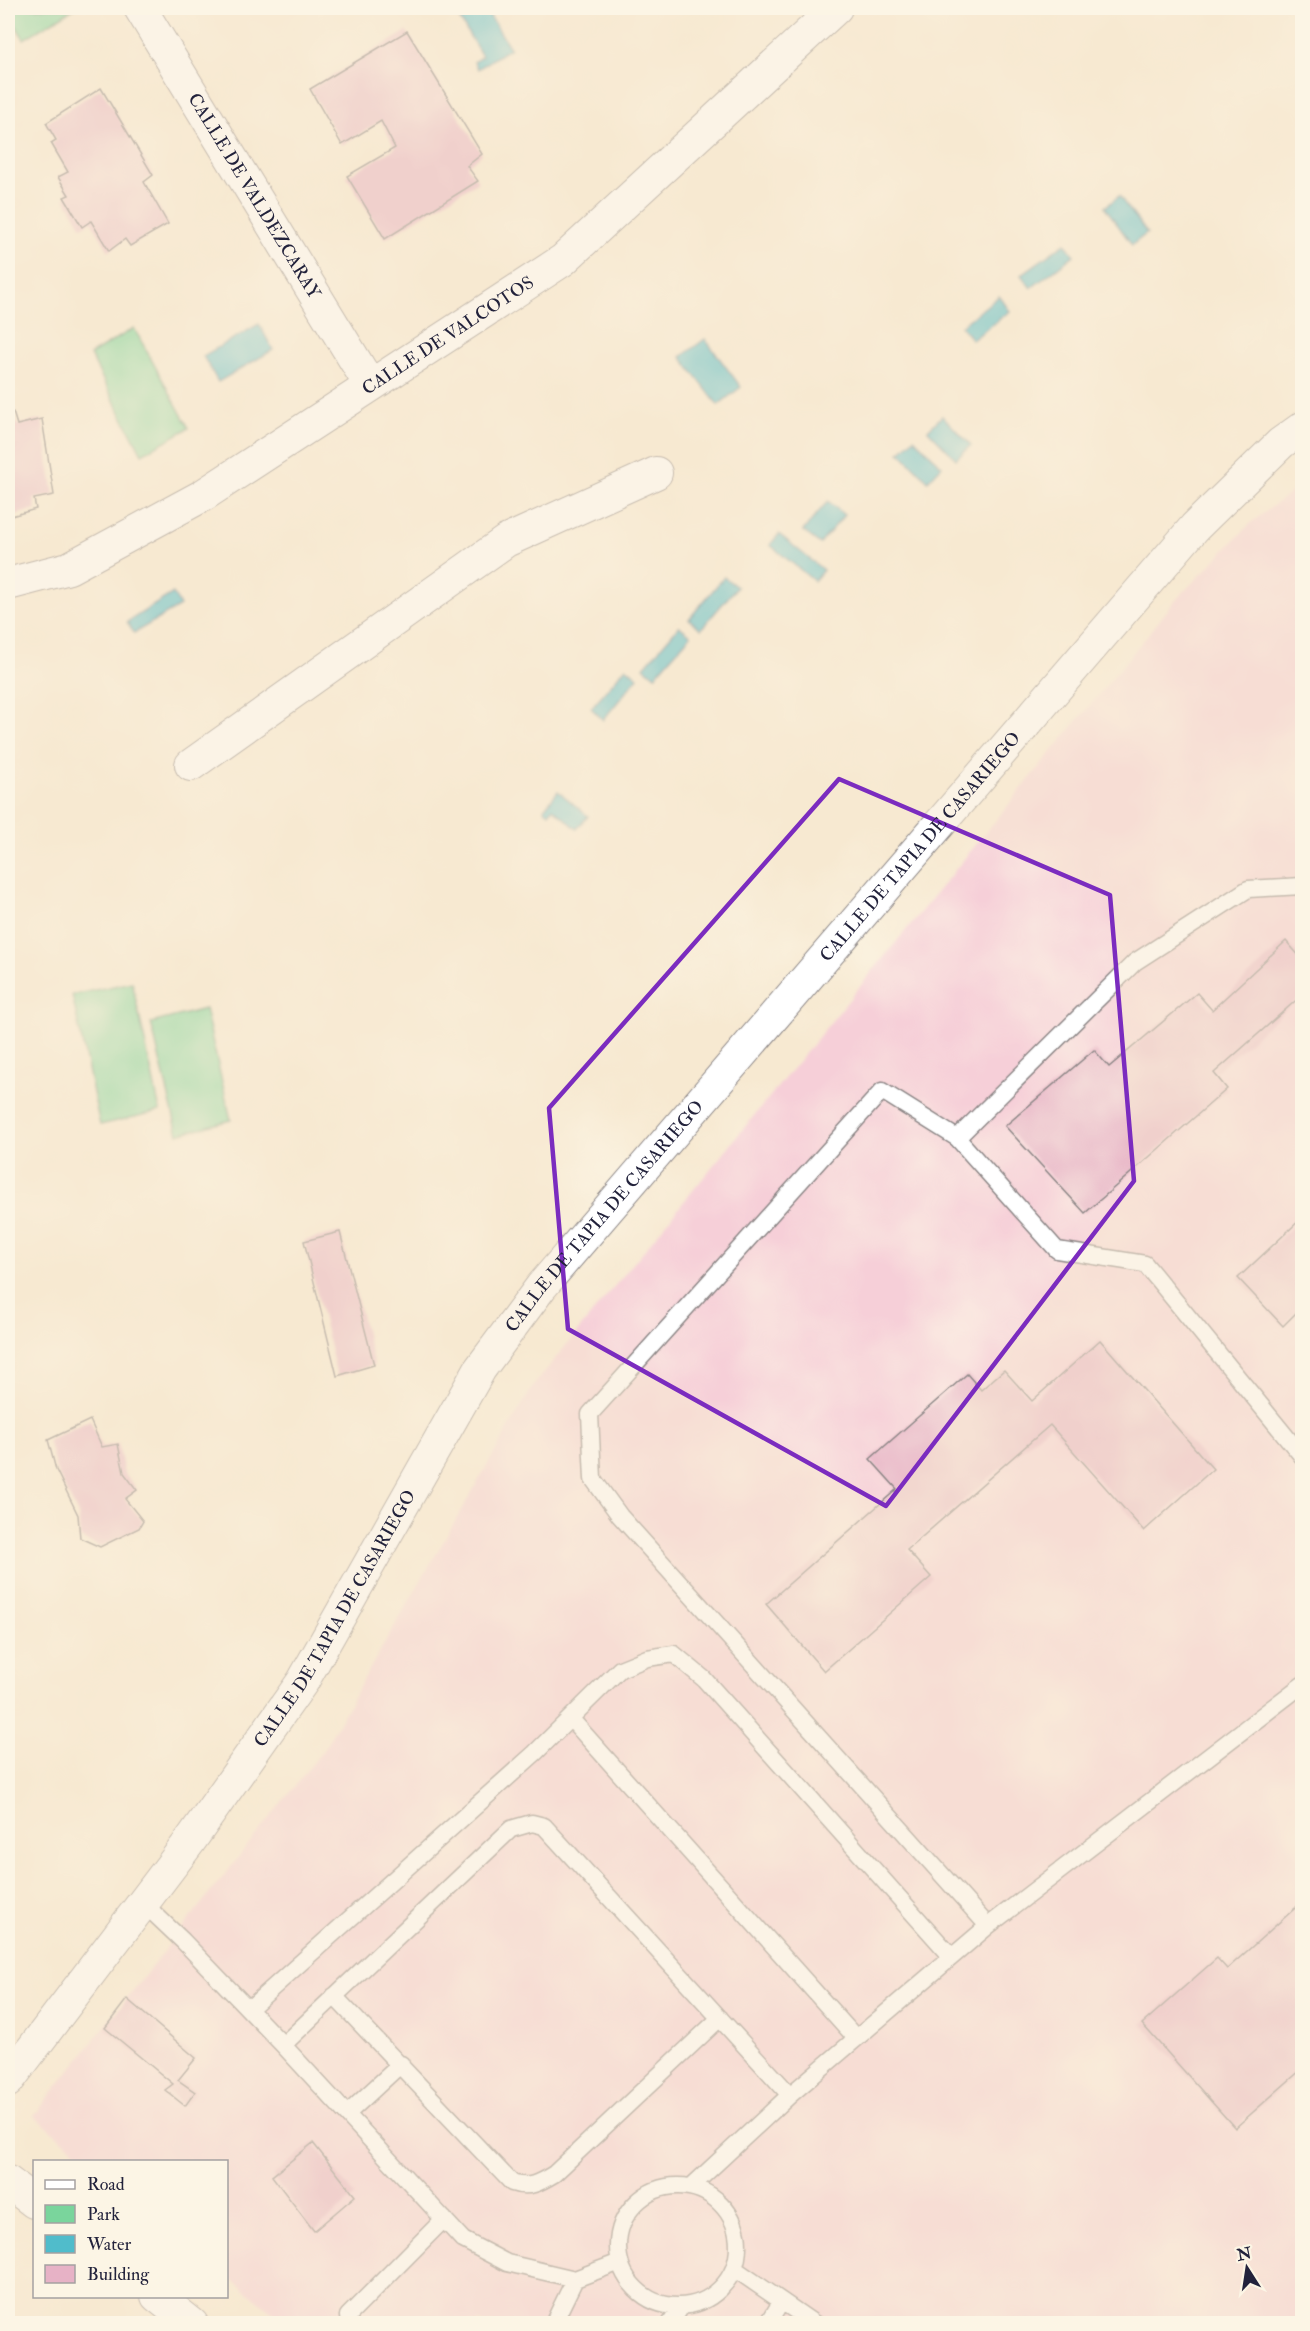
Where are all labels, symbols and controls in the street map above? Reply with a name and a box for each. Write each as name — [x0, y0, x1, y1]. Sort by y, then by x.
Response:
street label: CALLE DE VALDEZCARAY — [183, 89, 326, 304]
street label: CALLE DE VALCOTOS — [358, 271, 538, 400]
street label: CALLE DE TAPIA DE CASARIEGO — [815, 727, 1026, 967]
street label: CALLE DE TAPIA DE CASARIEGO — [500, 1096, 709, 1337]
street label: CALLE DE TAPIA DE CASARIEGO — [249, 1486, 421, 1752]
legend — [33, 2160, 228, 2298]
text: Road — [87, 2173, 125, 2196]
text: Park — [87, 2203, 120, 2226]
text: Water — [86, 2233, 131, 2256]
north arrow — [1217, 2238, 1277, 2298]
text: N — [1234, 2243, 1254, 2266]
text: Building — [87, 2263, 150, 2286]

